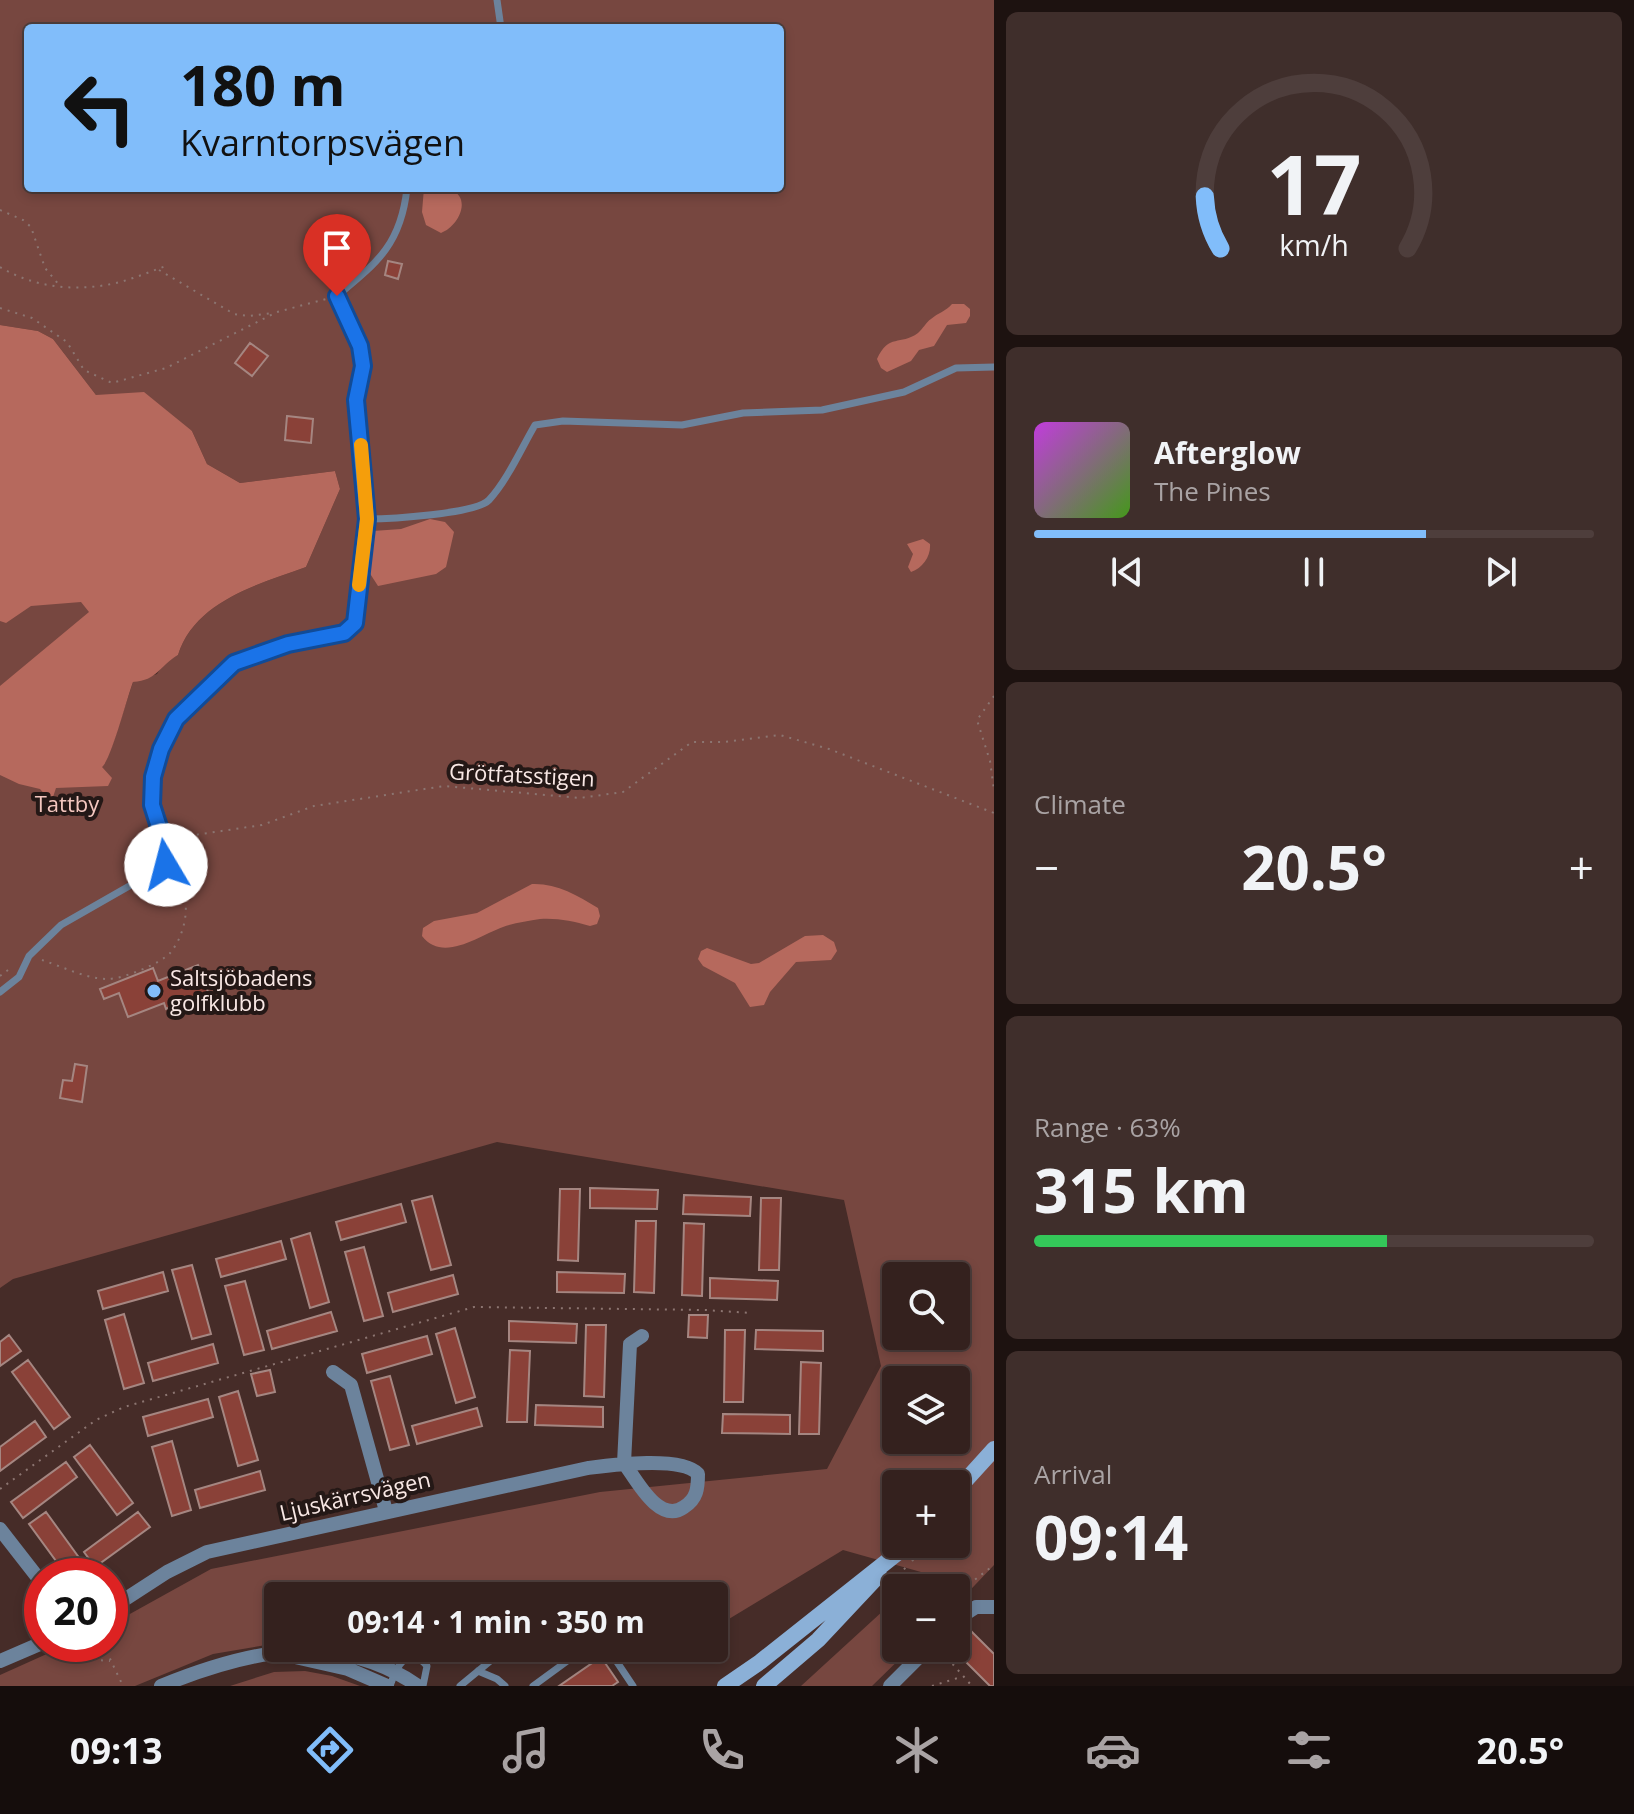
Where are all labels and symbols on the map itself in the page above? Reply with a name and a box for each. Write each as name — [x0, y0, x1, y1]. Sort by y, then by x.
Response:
pin — [303, 214, 371, 296]
street label: Grötfatsstigen — [449, 755, 596, 793]
park label: Tattby — [35, 788, 100, 818]
position arrow — [124, 823, 208, 907]
place label: Saltsjöbadens golfklubb — [170, 962, 312, 1017]
marker: Saltsjöbadens golfklubb — [145, 982, 163, 1000]
street label: Ljuskärrsvägen — [276, 1463, 433, 1527]
speed limit sign: 20 — [24, 1558, 128, 1662]

